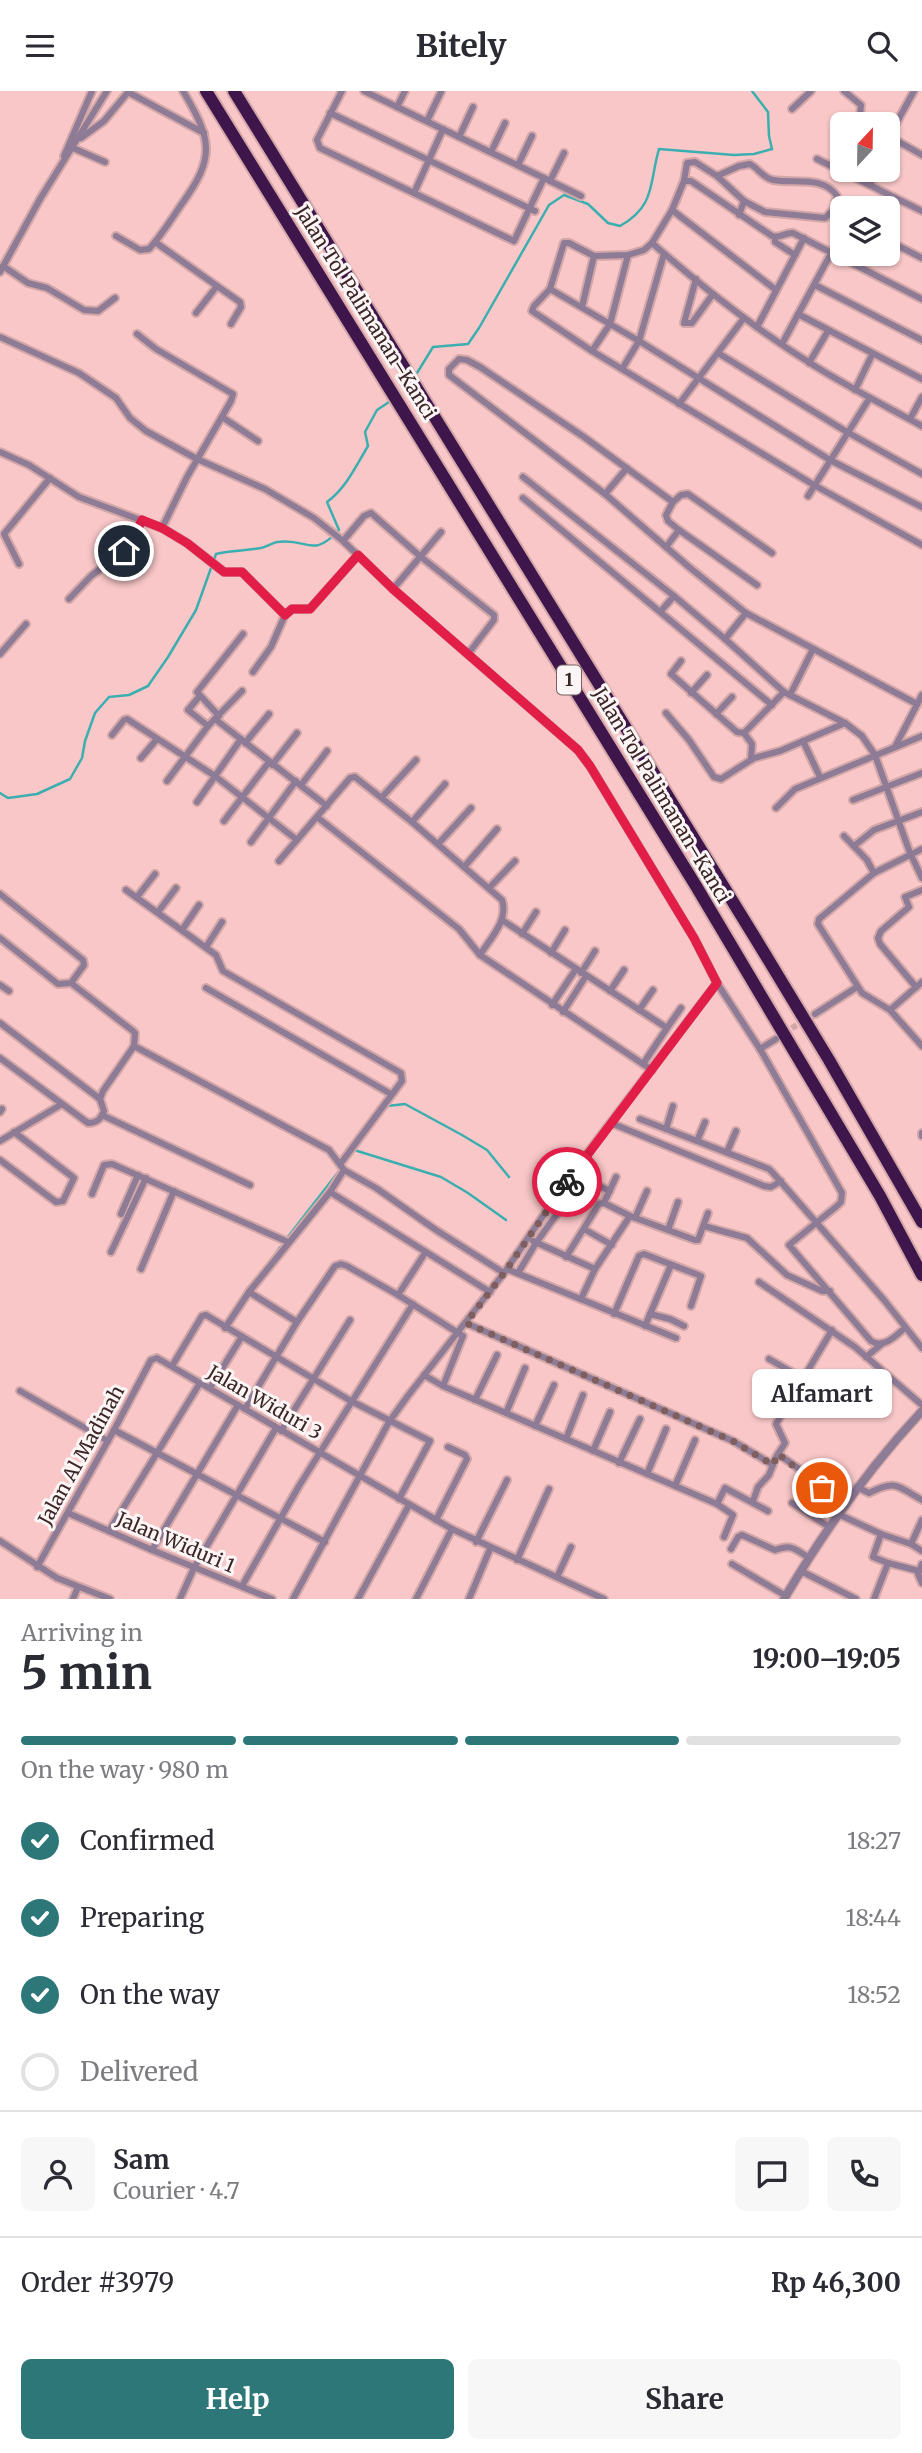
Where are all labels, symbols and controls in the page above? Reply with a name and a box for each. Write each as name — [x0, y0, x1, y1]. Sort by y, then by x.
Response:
text: Bitely — [416, 26, 506, 66]
icon: menu — [21, 27, 59, 65]
icon: search — [863, 27, 901, 65]
north arrow — [830, 112, 900, 182]
map controls — [830, 112, 900, 266]
button: layers — [830, 196, 900, 266]
street label: Jalan Tol Palimanan–Kanci — [290, 200, 442, 423]
pin — [94, 521, 154, 581]
icon: home — [105, 532, 143, 570]
road number: 1 — [557, 665, 581, 695]
street label: Jalan Tol Palimanan–Kanci — [588, 682, 736, 907]
courier — [532, 1147, 602, 1217]
icon: bike — [548, 1163, 586, 1201]
street label: Jalan Widuri 3 — [203, 1359, 327, 1444]
callout: Alfamart — [752, 1369, 892, 1418]
text: Alfamart — [771, 1379, 873, 1408]
street label: Jalan Al Madinah — [32, 1381, 130, 1530]
pin — [792, 1458, 852, 1518]
icon: bag — [803, 1469, 841, 1507]
street label: Jalan Widuri 1 — [112, 1506, 239, 1578]
text: Arriving in — [21, 1618, 143, 1647]
text: 19:00–19:05 — [752, 1642, 901, 1675]
text: 5 min — [21, 1644, 152, 1702]
text: On the way · 980 m — [21, 1755, 229, 1784]
icon: check — [21, 1822, 59, 1860]
text: Confirmed — [80, 1824, 215, 1857]
text: 18:27 — [847, 1826, 901, 1855]
icon: check — [21, 1899, 59, 1937]
text: Preparing — [80, 1901, 204, 1934]
text: 18:44 — [846, 1903, 901, 1932]
icon: check — [21, 1976, 59, 2014]
text: On the way — [80, 1978, 220, 2011]
text: 18:52 — [847, 1980, 901, 2009]
text: Delivered — [80, 2055, 199, 2088]
button: person — [21, 2137, 95, 2211]
button: chat — [735, 2137, 809, 2211]
button: phone — [827, 2137, 901, 2211]
text: Sam — [113, 2143, 170, 2176]
text: Courier · 4.7 — [113, 2176, 240, 2205]
text: Order #3979 — [21, 2266, 174, 2299]
text: Rp 46,300 — [771, 2266, 901, 2299]
button: Help — [21, 2359, 454, 2439]
button: Share — [468, 2359, 901, 2439]

